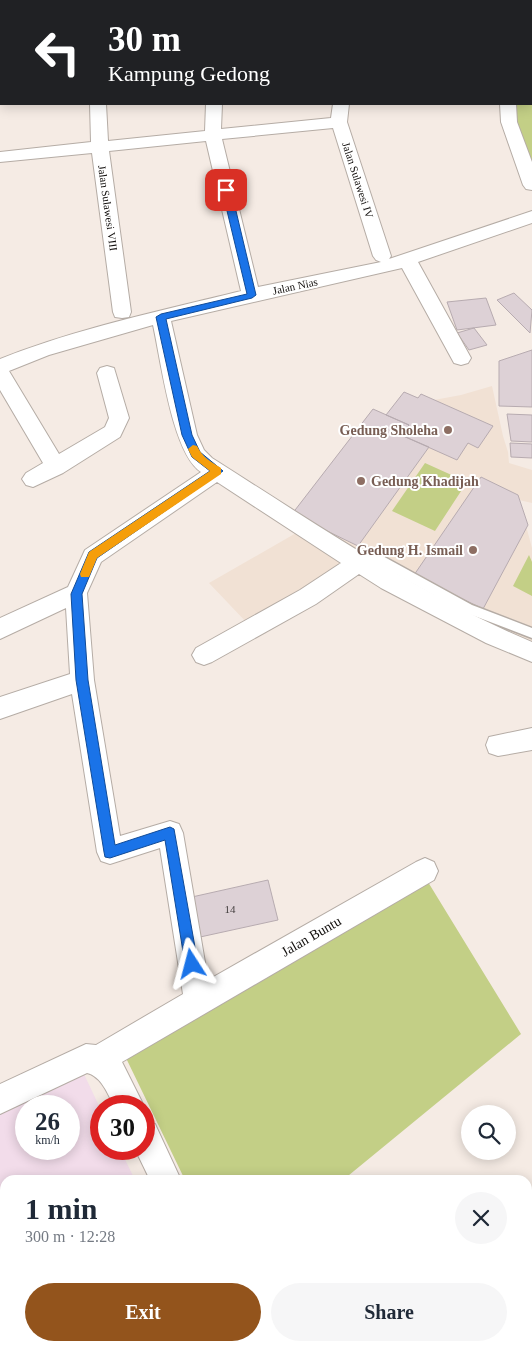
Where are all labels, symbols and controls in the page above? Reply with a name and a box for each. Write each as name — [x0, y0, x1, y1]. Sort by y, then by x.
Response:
icon: left — [25, 20, 90, 85]
text: 30 m — [108, 20, 181, 59]
text: Kampung Gedong — [108, 61, 270, 86]
street label: Jalan Sulawesi IV — [340, 140, 376, 220]
street label: Jalan Sulawesi VIII — [96, 164, 120, 252]
pin — [205, 169, 247, 211]
icon: arrive — [212, 176, 240, 204]
street label: Jalan Nias — [271, 275, 319, 297]
place label: Gedung Sholeha — [340, 423, 438, 438]
marker: Gedung Sholeha — [442, 424, 454, 436]
place label: Gedung Khadijah — [371, 474, 479, 489]
marker: Gedung Khadijah — [355, 475, 367, 487]
place label: Gedung H. Ismail — [357, 543, 463, 558]
marker: Gedung H. Ismail — [467, 544, 479, 556]
house number: 14 — [225, 903, 236, 915]
street label: Jalan Buntu — [279, 913, 344, 960]
position arrow — [165, 937, 217, 989]
speed limit sign: 30 — [90, 1095, 155, 1160]
map controls — [461, 1105, 516, 1160]
button: search — [461, 1105, 516, 1160]
text: 26 — [35, 1108, 60, 1135]
text: km/h — [35, 1133, 60, 1147]
text: 1 min — [25, 1192, 98, 1225]
button: close — [455, 1192, 507, 1244]
text: 300 m · 12:28 — [25, 1228, 115, 1245]
button: Exit — [25, 1283, 261, 1341]
button: Share — [271, 1283, 507, 1341]

